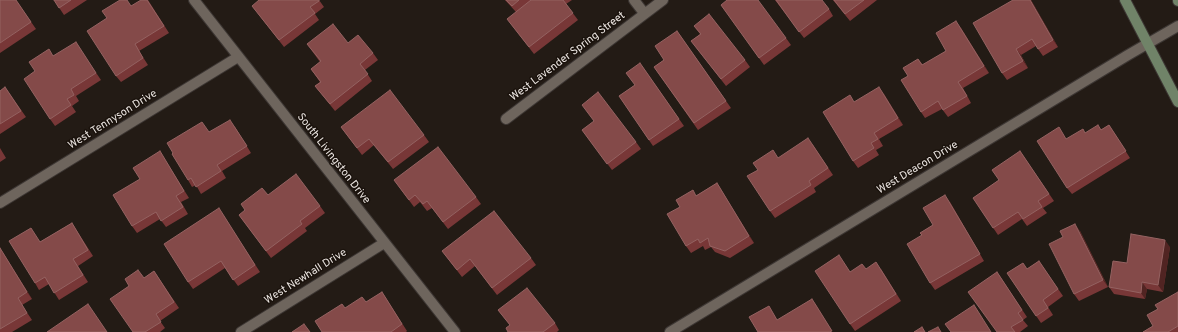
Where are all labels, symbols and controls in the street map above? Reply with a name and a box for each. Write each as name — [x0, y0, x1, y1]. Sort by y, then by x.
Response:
street label: West Lavender Spring Street — [508, 9, 628, 105]
street label: West Tennyson Drive — [66, 87, 160, 153]
street label: South Livingston Drive — [294, 111, 372, 207]
street label: West Deacon Drive — [875, 139, 961, 197]
street label: West Newhall Drive — [262, 246, 350, 308]

